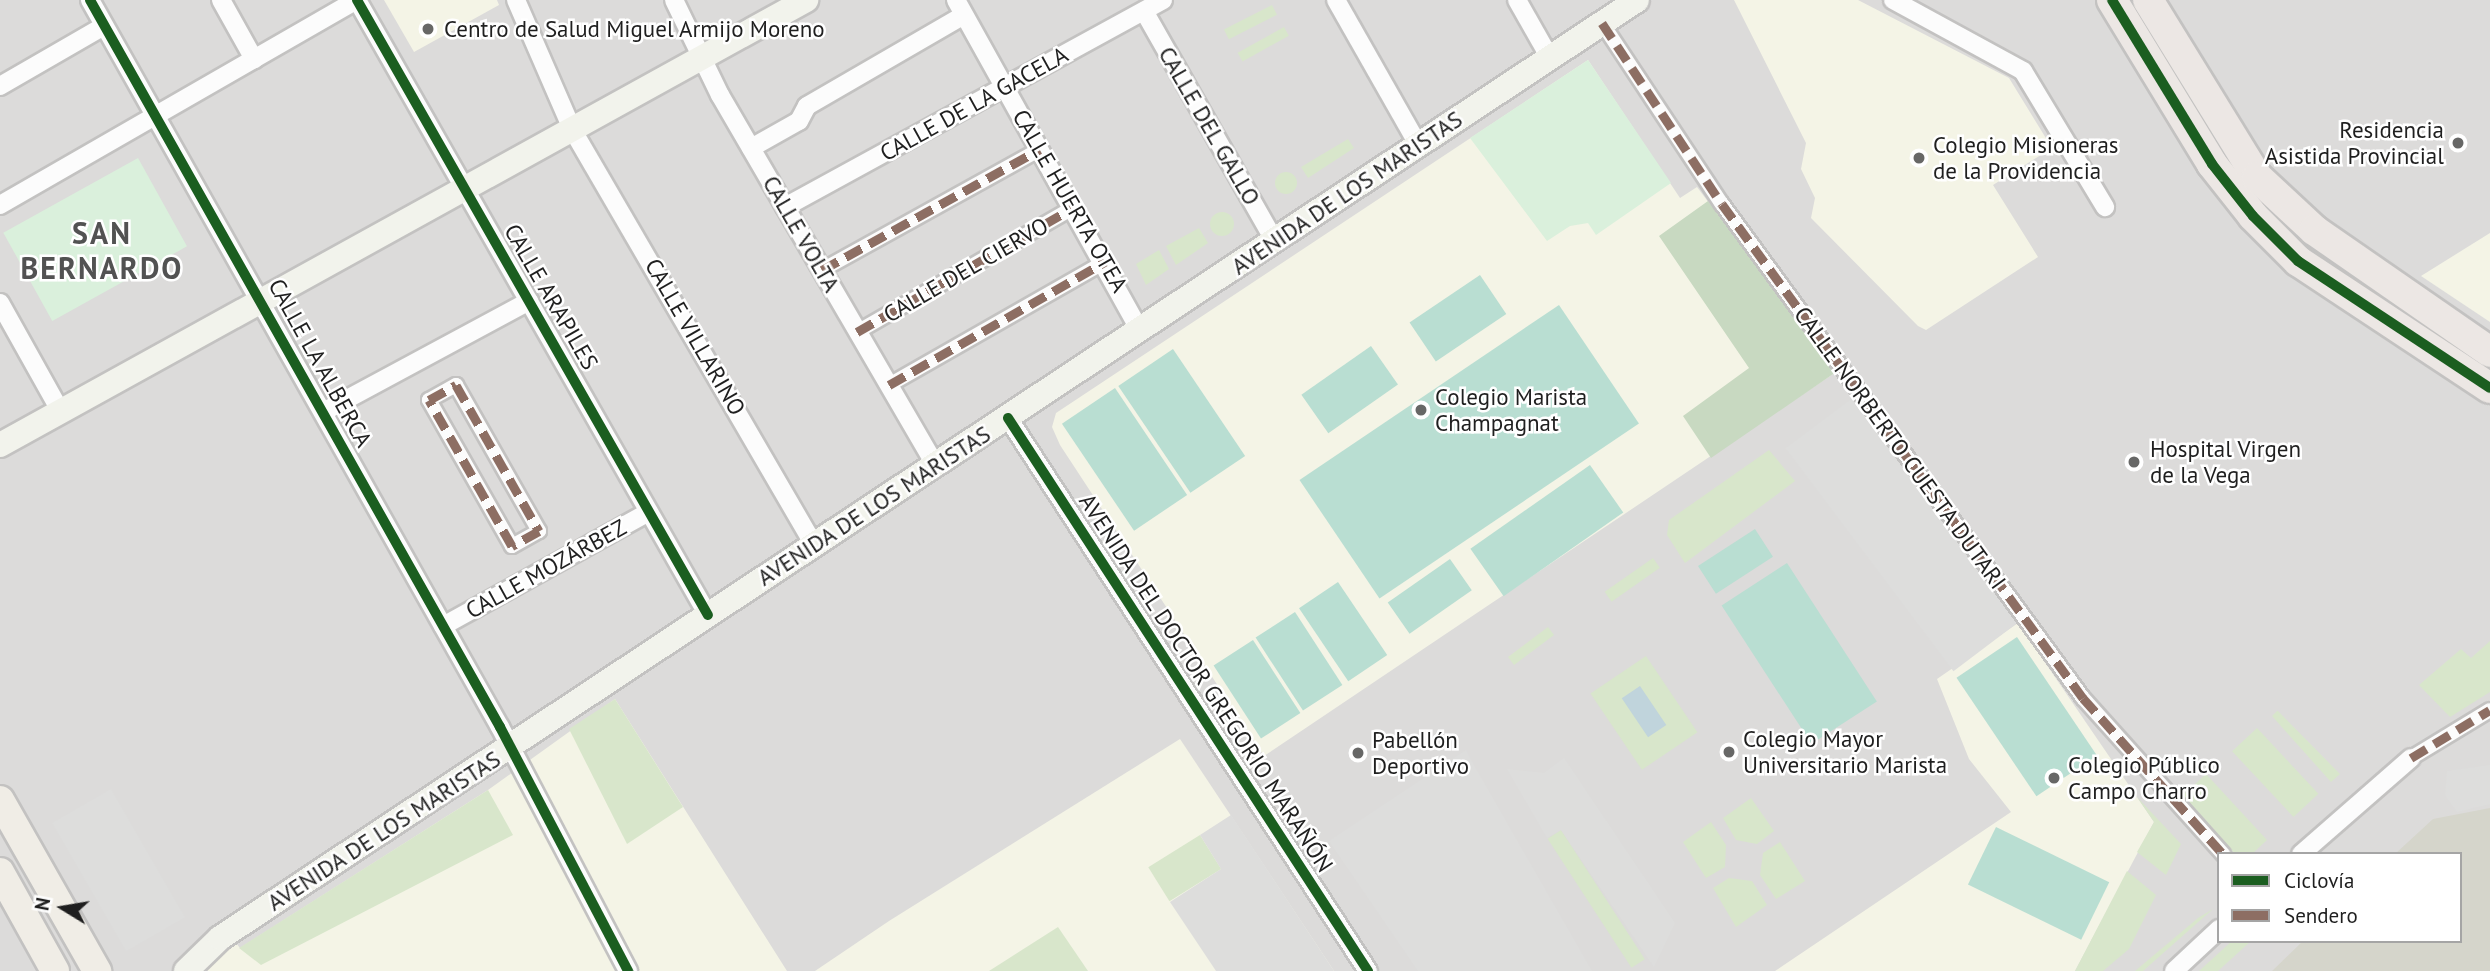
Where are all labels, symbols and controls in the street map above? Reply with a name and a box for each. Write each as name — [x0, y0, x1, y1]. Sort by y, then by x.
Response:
place label: Centro de Salud Miguel Armijo Moreno — [444, 15, 825, 43]
marker: Centro de Salud Miguel Armijo Moreno — [418, 19, 438, 39]
street label: CALLE DE LA GACELA — [875, 41, 1073, 167]
street label: CALLE DEL GALLO — [1152, 42, 1266, 210]
street label: CALLE HUERTA OTEA — [1006, 104, 1134, 298]
street label: AVENIDA DE LOS MARISTAS — [1226, 105, 1468, 281]
place label: Residencia Asistida Provincial — [2265, 116, 2444, 170]
place label: Colegio Misioneras de la Providencia — [1933, 131, 2118, 185]
marker: Residencia Asistida Provincial — [2450, 135, 2466, 151]
marker: Colegio Misioneras de la Providencia — [1911, 150, 1927, 166]
street label: CALLE VOLTA — [757, 171, 845, 297]
street label: CALLE DEL CIERVO — [878, 211, 1054, 329]
district label: SAN BERNARDO — [22, 215, 182, 286]
street label: CALLE ARAPILES — [498, 219, 604, 375]
street label: CALLE VILLARINO — [639, 253, 751, 421]
street label: CALLE LA ALBERCA — [262, 273, 378, 453]
street label: CALLE NORBERTO CUESTA DUTARI — [1788, 301, 2012, 595]
place label: Colegio Marista Champagnat — [1435, 383, 1587, 437]
marker: Colegio Marista Champagnat — [1413, 402, 1429, 418]
street label: AVENIDA DE LOS MARISTAS — [752, 420, 996, 592]
place label: Hospital Virgen de la Vega — [2150, 435, 2302, 489]
marker: Hospital Virgen de la Vega — [2124, 452, 2144, 472]
street label: AVENIDA DEL DOCTOR GREGORIO MARAÑÓN — [1073, 488, 1339, 878]
street label: CALLE MOZÁRBEZ — [461, 514, 631, 624]
place label: Colegio Mayor Universitario Marista — [1743, 725, 1947, 779]
place label: Pabellón Deportivo — [1372, 726, 1469, 780]
marker: Colegio Mayor Universitario Marista — [1721, 744, 1737, 760]
street label: AVENIDA DE LOS MARISTAS — [262, 745, 506, 917]
marker: Pabellón Deportivo — [1350, 745, 1366, 761]
place label: Colegio Público Campo Charro — [2068, 751, 2220, 805]
marker: Colegio Público Campo Charro — [2046, 770, 2062, 786]
legend — [2217, 852, 2462, 943]
text: Ciclovía — [2284, 867, 2354, 894]
north arrow — [28, 873, 98, 943]
text: N — [29, 896, 55, 912]
text: Sendero — [2284, 902, 2358, 929]

